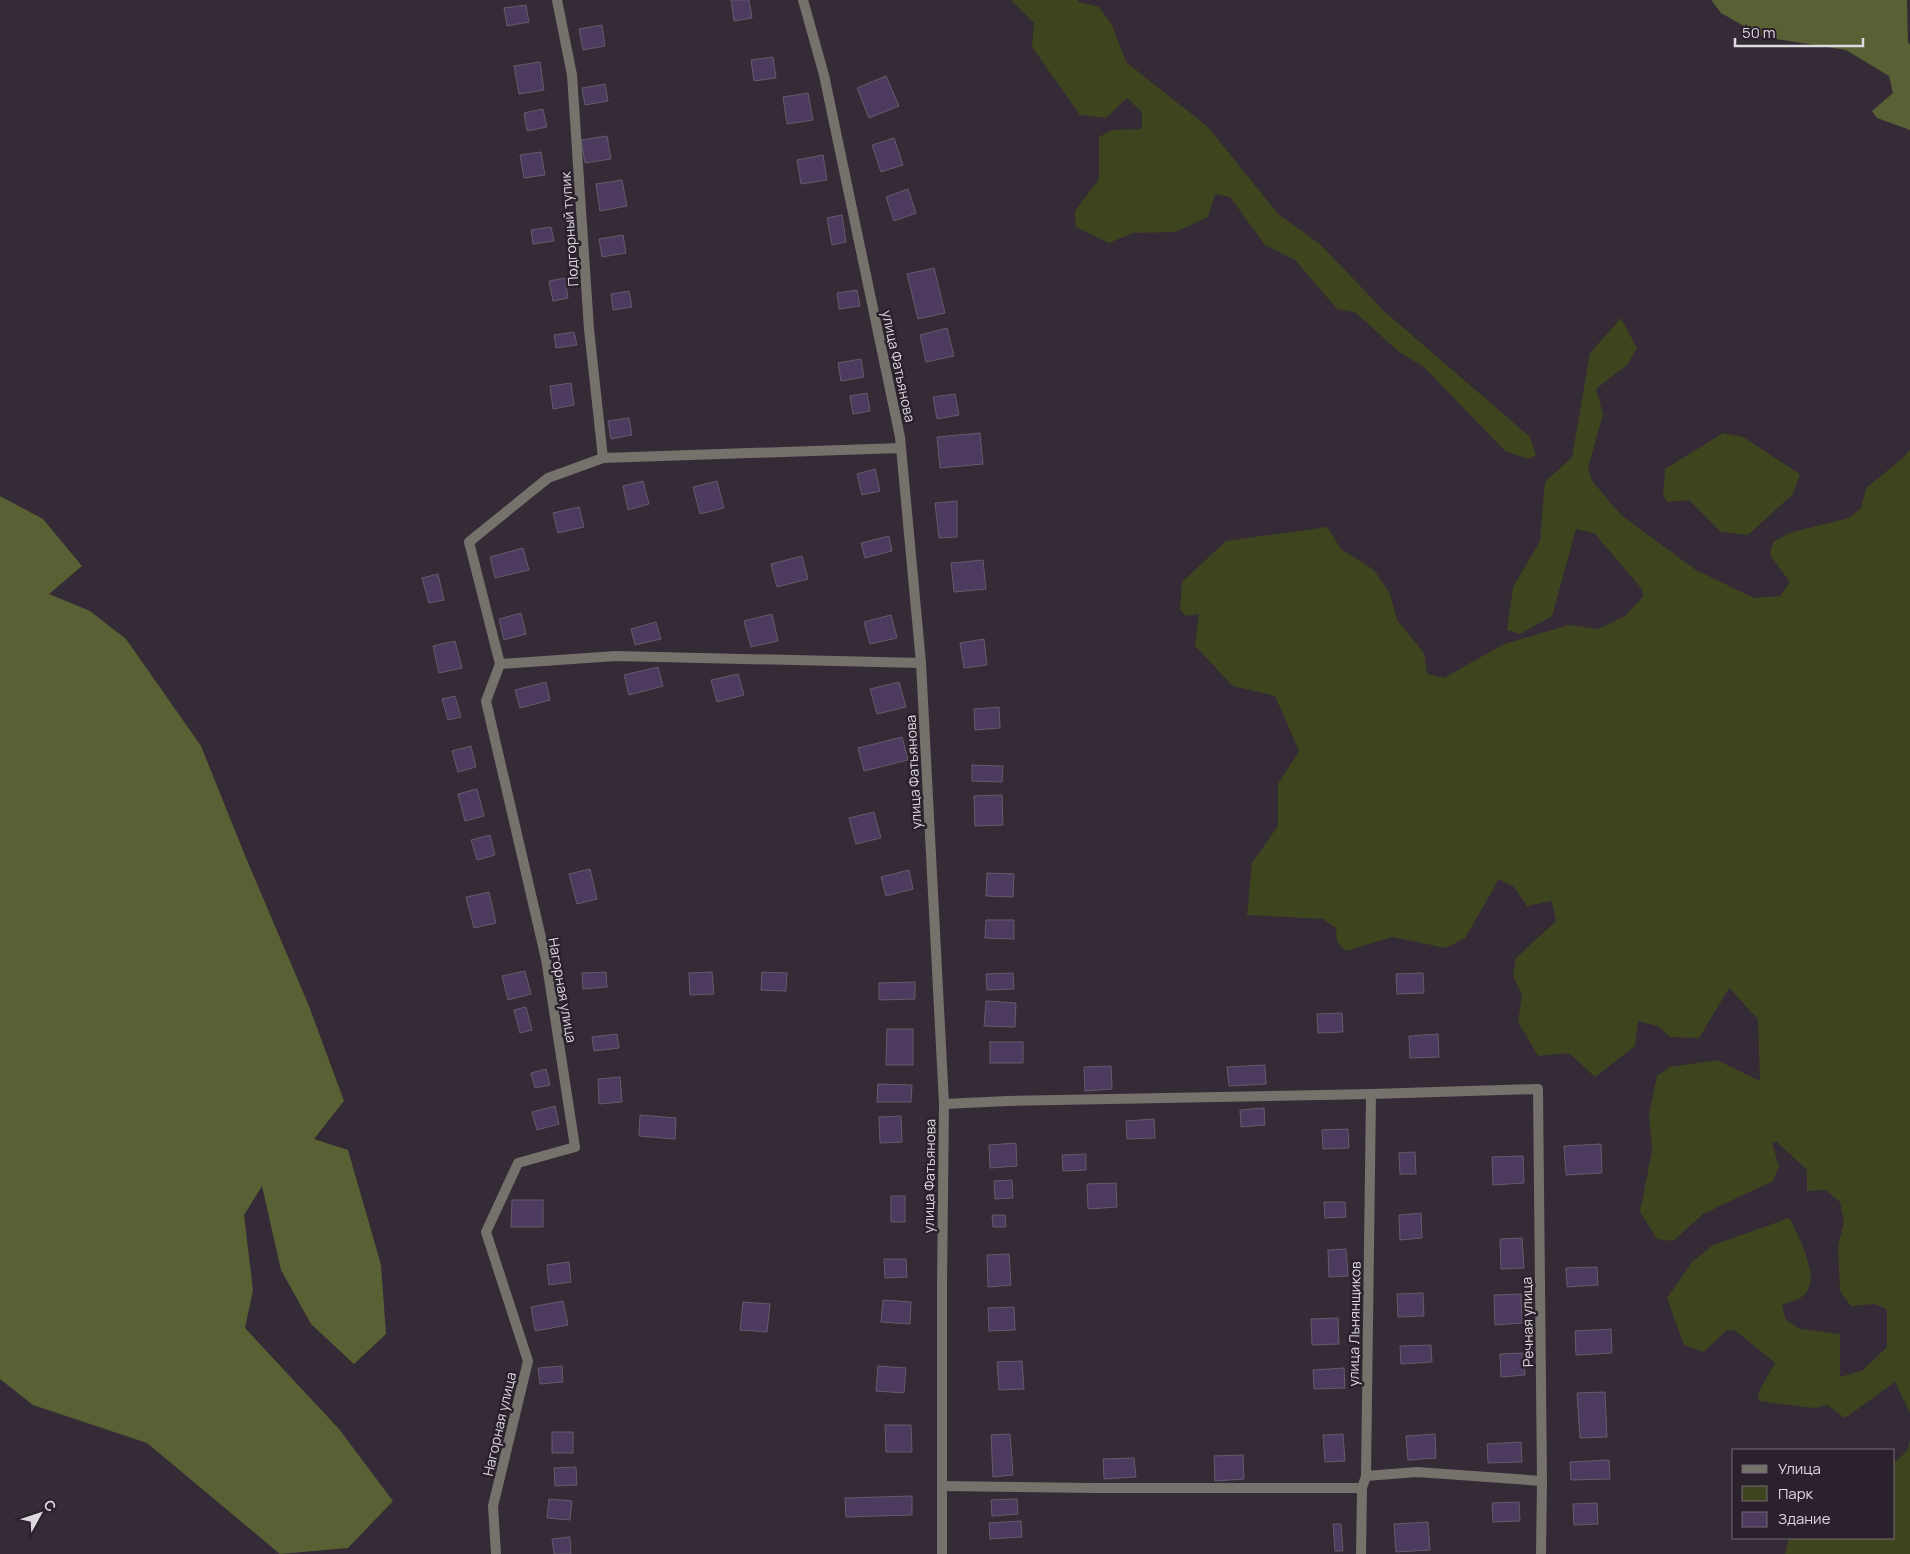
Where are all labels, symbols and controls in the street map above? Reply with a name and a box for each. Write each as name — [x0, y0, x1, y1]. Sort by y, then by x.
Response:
scale bar — [1735, 15, 1862, 47]
text: 50 m — [1742, 22, 1776, 43]
street label: Подгорный тупик — [555, 170, 582, 287]
street label: улица Фатьянова — [878, 308, 920, 424]
street label: улица Фатьянова — [901, 714, 925, 830]
street label: Нагорная улица — [544, 936, 582, 1044]
street label: улица Фатьянова — [919, 1119, 939, 1233]
street label: улица Льнянщиков — [1343, 1261, 1365, 1387]
street label: Речная улица — [1517, 1277, 1537, 1367]
street label: Нагорная улица — [478, 1370, 520, 1478]
legend — [1732, 1449, 1895, 1539]
text: Улица — [1778, 1458, 1821, 1479]
text: Парк — [1778, 1483, 1814, 1504]
north arrow — [15, 1489, 65, 1539]
text: С — [40, 1495, 61, 1515]
text: Здание — [1778, 1508, 1831, 1529]

